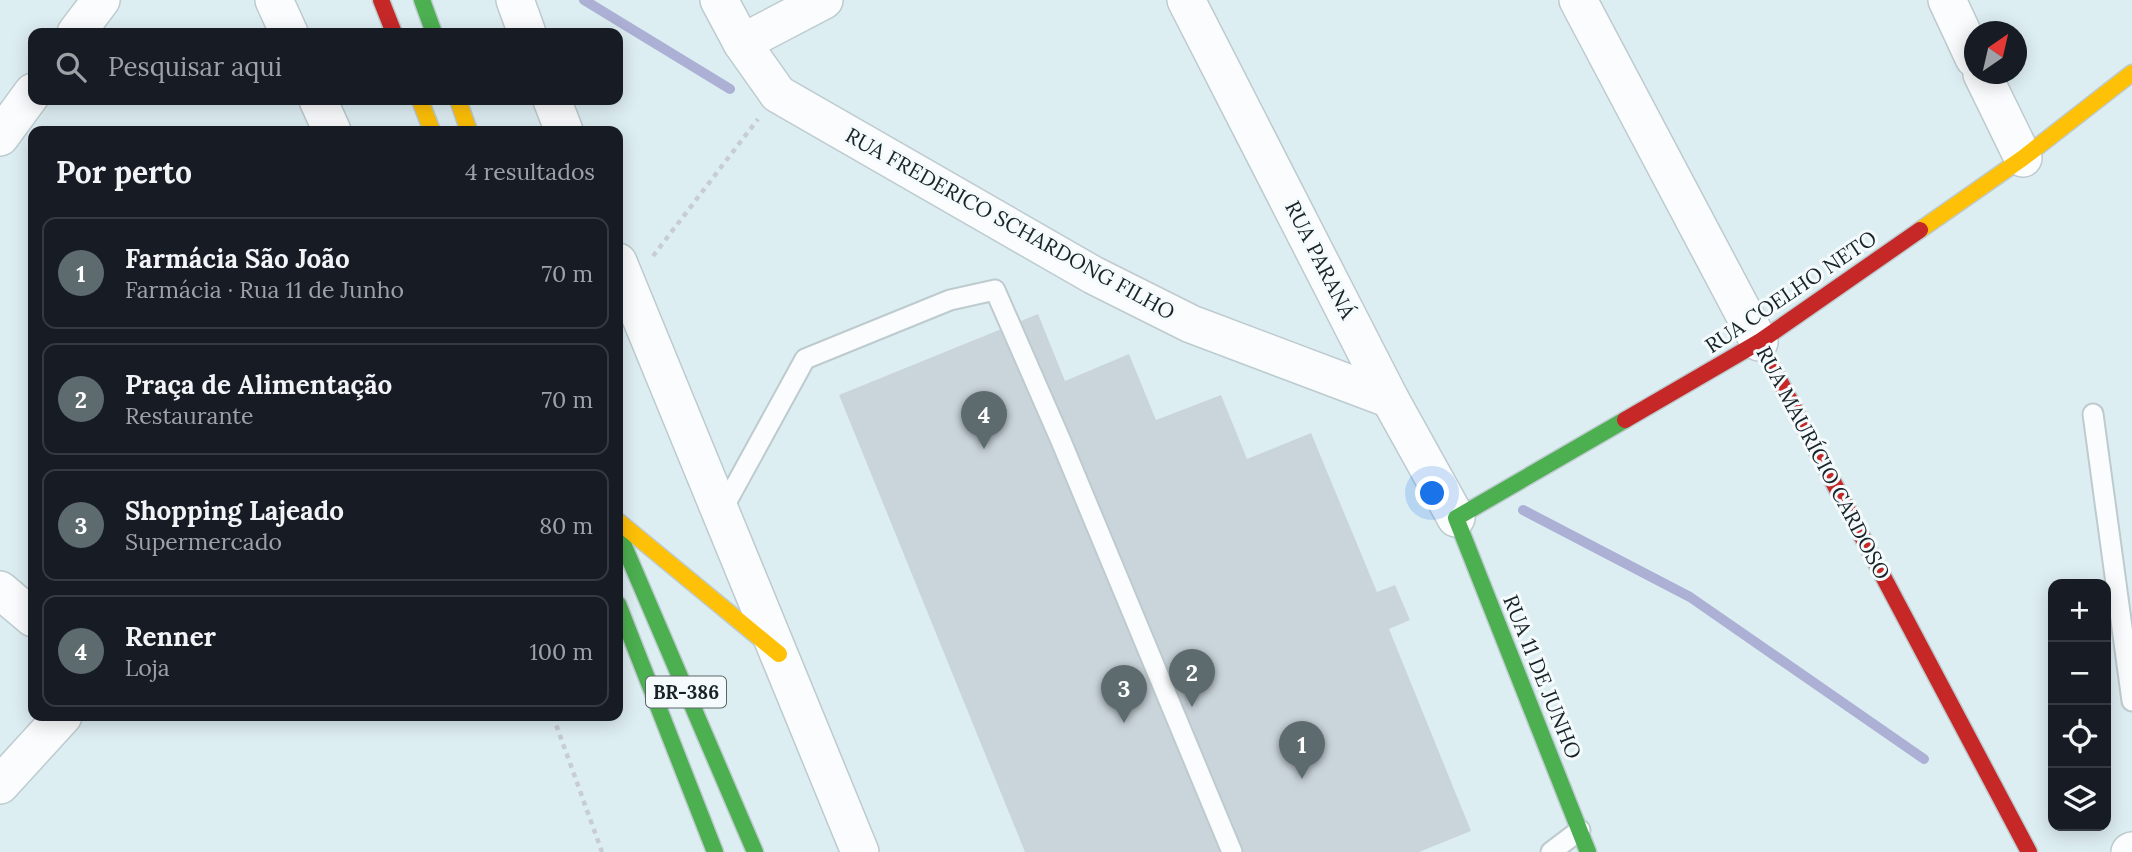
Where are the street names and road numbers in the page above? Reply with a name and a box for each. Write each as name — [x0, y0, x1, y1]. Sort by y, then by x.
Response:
street label: RUA FREDERICO SCHARDONG FILHO — [841, 121, 1180, 326]
street label: RUA PARANÁ — [1279, 196, 1362, 324]
street label: RUA COELHO NETO — [1700, 224, 1882, 359]
street label: RUA MAURÍCIO CARDOSO — [1750, 342, 1896, 584]
street label: RUA 11 DE JUNHO — [1497, 591, 1588, 763]
road number: BR-386 — [646, 677, 726, 708]

